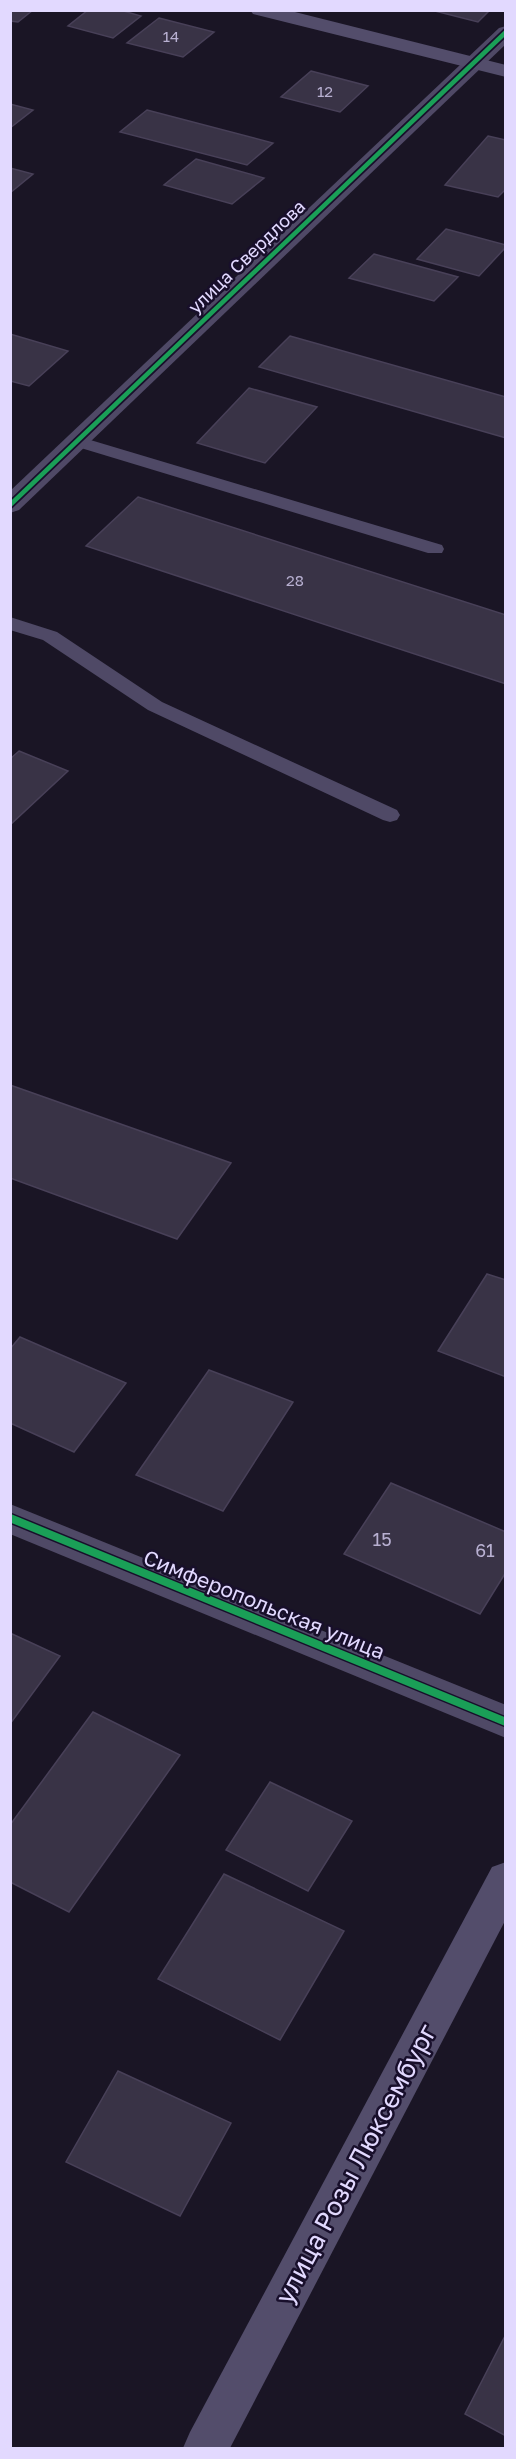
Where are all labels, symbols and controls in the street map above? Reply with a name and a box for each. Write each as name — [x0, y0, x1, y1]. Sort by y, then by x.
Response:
house number: 14 — [163, 27, 179, 45]
house number: 12 — [317, 82, 333, 100]
street label: улица Свердлова — [183, 195, 309, 318]
house number: 28 — [286, 571, 304, 589]
house number: 15 — [372, 1528, 392, 1550]
house number: 61 — [475, 1539, 495, 1561]
street label: Симферопольская улица — [140, 1544, 389, 1664]
street label: улица Розы Люксембург — [268, 2018, 443, 2309]

